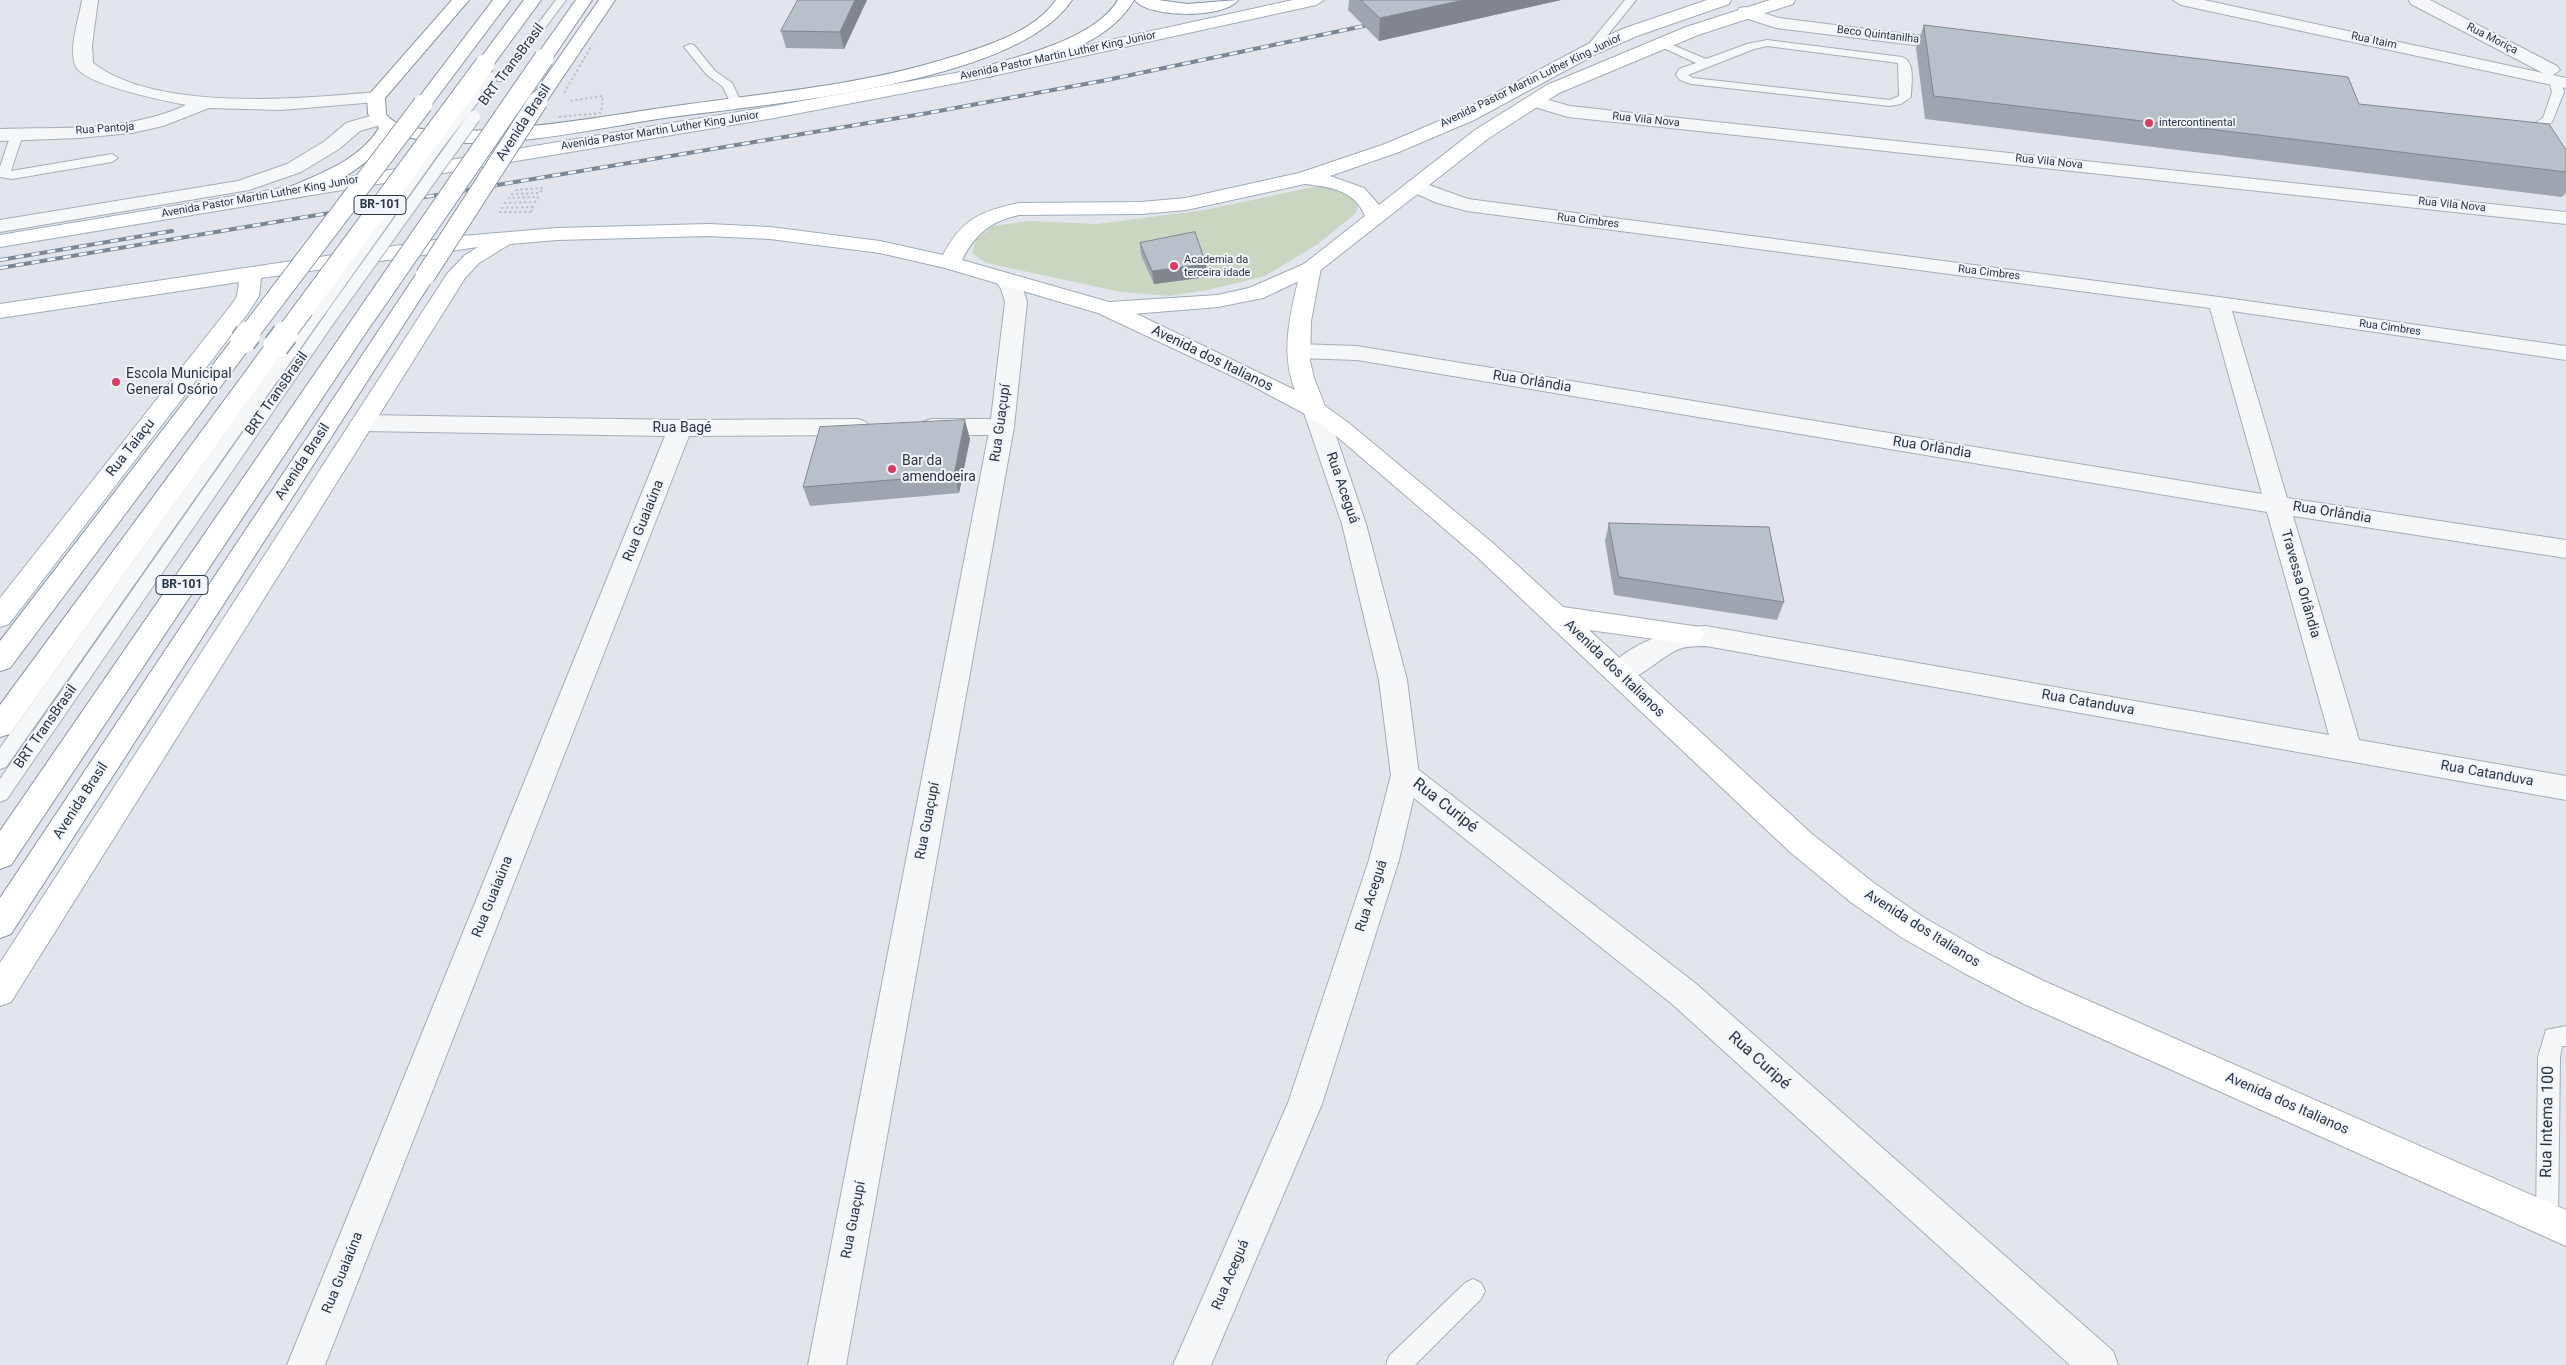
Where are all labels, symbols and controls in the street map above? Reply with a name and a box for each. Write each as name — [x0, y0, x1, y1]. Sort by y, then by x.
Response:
street label: BRT TransBrasil — [476, 21, 548, 109]
street label: Rua Moriça — [2464, 21, 2520, 57]
street label: Beco Quintanilha — [1836, 23, 1920, 47]
street label: Avenida Pastor Martin Luther King Junior — [959, 29, 1157, 83]
street label: Rua Itaim — [2350, 30, 2398, 52]
street label: Avenida Pastor Martin Luther King Junior — [1438, 31, 1624, 131]
street label: Avenida Brasil — [493, 82, 555, 164]
street label: Avenida Pastor Martin Luther King Junior — [560, 109, 760, 153]
street label: Rua Vila Nova — [1612, 110, 1680, 130]
place label: intercontinental — [2159, 116, 2235, 130]
marker: intercontinental — [2143, 117, 2155, 129]
street label: Rua Pantoja — [75, 120, 135, 138]
street label: Rua Vila Nova — [2015, 152, 2083, 172]
street label: Avenida Pastor Martin Luther King Junior — [160, 173, 360, 221]
street label: Rua Vila Nova — [2418, 195, 2486, 215]
road number: BR-101 — [354, 196, 406, 214]
street label: Rua Cimbres — [1556, 211, 1620, 231]
place label: Academia da terceira idade — [1184, 253, 1250, 279]
marker: Academia da terceira idade — [1168, 260, 1180, 272]
street label: Rua Cimbres — [1957, 263, 2021, 283]
street label: Rua Cimbres — [2358, 317, 2422, 339]
street label: Avenida dos Italianos — [1149, 322, 1275, 396]
street label: BRT TransBrasil — [242, 349, 312, 439]
place label: Escola Municipal General Osório — [126, 366, 232, 398]
street label: Rua Orlândia — [1491, 367, 1573, 397]
marker: Escola Municipal General Osório — [110, 376, 122, 388]
street label: Rua Guaçupí — [987, 383, 1015, 463]
street label: Rua Taiaçu — [103, 416, 159, 480]
street label: Rua Bagé — [652, 420, 712, 436]
street label: Avenida Brasil — [272, 421, 334, 503]
street label: Rua Orlândia — [1891, 433, 1973, 463]
street label: Rua Aceguá — [1322, 450, 1362, 526]
place label: Bar da amendoeira — [902, 453, 976, 486]
marker: Bar da amendoeira — [886, 463, 898, 475]
street label: Rua Guaiaúna — [620, 478, 668, 564]
street label: Rua Orlândia — [2291, 498, 2373, 528]
street label: Travessa Orlândia — [2277, 528, 2323, 640]
road number: BR-101 — [156, 576, 208, 594]
street label: Avenida dos Italianos — [1560, 617, 1668, 721]
street label: BRT TransBrasil — [11, 682, 81, 772]
street label: Rua Catanduva — [2040, 687, 2136, 719]
street label: Rua Catanduva — [2439, 758, 2535, 790]
street label: Avenida Brasil — [50, 760, 112, 842]
street label: Rua Curipé — [1409, 775, 1481, 837]
street label: Rua Guaçupí — [912, 781, 944, 861]
street label: Rua Guaiaúna — [469, 854, 517, 940]
street label: Rua Aceguá — [1352, 858, 1392, 934]
street label: Avenida dos Italianos — [1861, 887, 1983, 971]
street label: Rua Curipé — [1724, 1028, 1794, 1094]
street label: Rua Intema 100 — [2537, 1066, 2559, 1178]
street label: Avenida dos Italianos — [2223, 1069, 2351, 1139]
street label: Rua Guaçupí — [838, 1180, 870, 1260]
street label: Rua Guaiaúna — [319, 1230, 367, 1316]
street label: Rua Aceguá — [1209, 1237, 1253, 1313]

